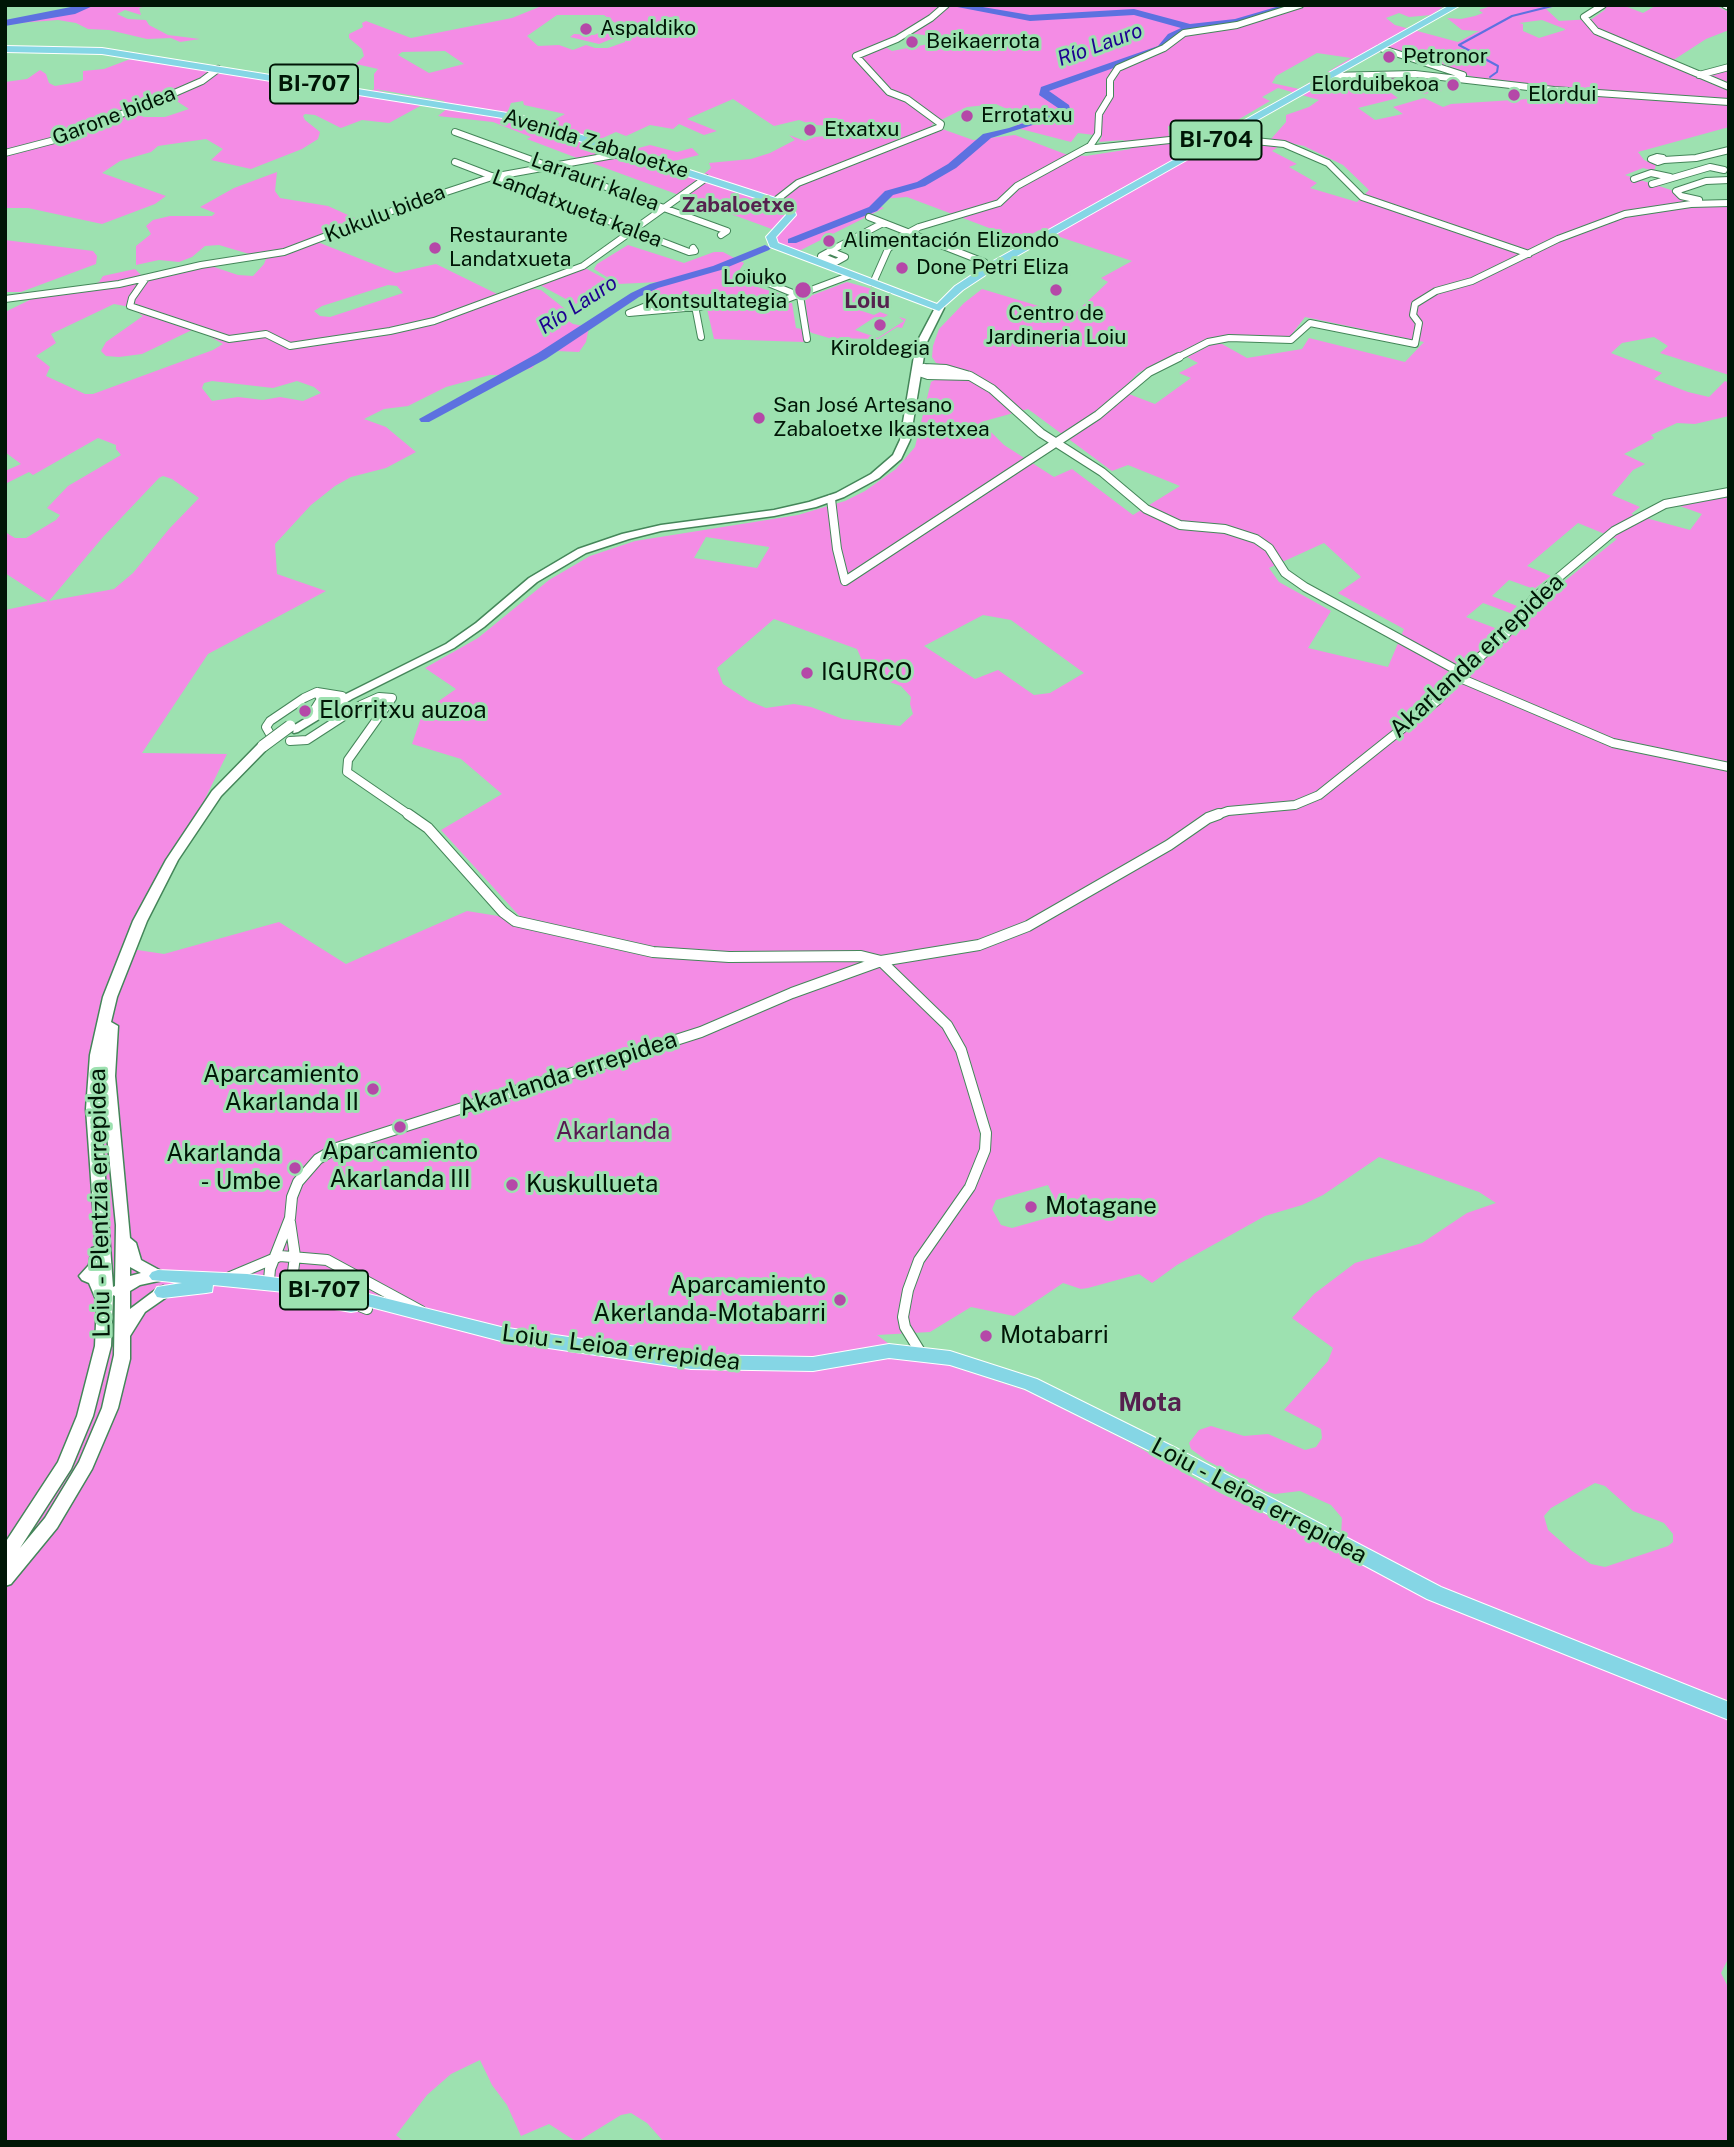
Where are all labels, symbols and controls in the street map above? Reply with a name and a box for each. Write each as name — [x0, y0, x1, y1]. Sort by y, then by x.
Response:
place label: Aspaldiko — [600, 16, 696, 42]
water label: Río Lauro — [1054, 18, 1146, 72]
marker: Aspaldiko — [578, 21, 594, 37]
place label: Beikaerrota — [926, 29, 1040, 55]
marker: Beikaerrota — [904, 34, 920, 50]
place label: Petronor — [1403, 44, 1488, 70]
marker: Petronor — [1381, 49, 1397, 65]
road number: BI-707 — [270, 64, 358, 104]
place label: Elorduibekoa — [1311, 72, 1439, 98]
marker: Elorduibekoa — [1445, 77, 1461, 93]
street label: Garone bidea — [49, 81, 179, 151]
place label: Elordui — [1528, 82, 1597, 108]
marker: Elordui — [1506, 87, 1522, 103]
place label: Errotatxu — [981, 103, 1073, 129]
street label: Avenida Zabaloetxe — [500, 104, 692, 184]
marker: Errotatxu — [959, 108, 975, 124]
place label: Etxatxu — [824, 117, 899, 143]
road number: BI-704 — [1170, 120, 1262, 160]
marker: Etxatxu — [802, 122, 818, 138]
street label: Larrauri kalea — [528, 147, 662, 217]
street label: Landatxueta kalea — [489, 165, 665, 253]
street label: Kukulu bidea — [321, 180, 449, 248]
district label: Zabaloetxe — [681, 193, 795, 219]
place label: Restaurante Landatxueta — [449, 223, 571, 273]
place label: Alimentación Elizondo — [843, 228, 1059, 254]
marker: Alimentación Elizondo — [821, 233, 837, 249]
marker: Restaurante Landatxueta — [427, 240, 443, 256]
place label: Done Petri Eliza — [916, 255, 1069, 281]
marker: Done Petri Eliza — [894, 260, 910, 276]
place label: Loiuko Kontsultategia — [644, 265, 787, 315]
water label: Río Lauro — [534, 270, 622, 340]
marker: Loiuko Kontsultategia — [793, 280, 813, 300]
marker: Centro de Jardineria Loiu — [1048, 282, 1064, 298]
district label: Loiu — [844, 287, 890, 315]
place label: Centro de Jardineria Loiu — [986, 301, 1126, 351]
marker: Kiroldegia — [872, 317, 888, 333]
place label: Kiroldegia — [830, 336, 930, 362]
place label: San José Artesano Zabaloetxe Ikastetxea — [773, 393, 990, 443]
marker: San José Artesano Zabaloetxe Ikastetxea — [751, 410, 767, 426]
street label: Akarlanda errepidea — [1384, 568, 1570, 744]
place label: IGURCO — [821, 659, 912, 687]
marker: IGURCO — [799, 665, 815, 681]
place label: Elorritxu auzoa — [319, 697, 486, 725]
marker: Elorritxu auzoa — [297, 703, 313, 719]
street label: Akarlanda errepidea — [455, 1025, 681, 1123]
place label: Aparcamiento Akarlanda II — [203, 1061, 359, 1117]
street label: Loiu - Plentzia errepidea — [83, 1068, 117, 1338]
marker: Aparcamiento Akarlanda II — [365, 1081, 381, 1097]
park label: Akarlanda — [556, 1118, 670, 1146]
marker: Aparcamiento Akarlanda III — [392, 1119, 408, 1135]
place label: Aparcamiento Akarlanda III — [322, 1138, 478, 1194]
place label: Akarlanda - Umbe — [166, 1140, 281, 1196]
marker: Akarlanda - Umbe — [287, 1160, 303, 1176]
place label: Kuskullueta — [526, 1171, 658, 1199]
marker: Kuskullueta — [504, 1177, 520, 1193]
place label: Motagane — [1045, 1193, 1157, 1221]
marker: Motagane — [1023, 1199, 1039, 1215]
road number: BI-707 — [280, 1270, 368, 1310]
place label: Aparcamiento Akerlanda-Motabarri — [593, 1272, 826, 1328]
marker: Aparcamiento Akerlanda-Motabarri — [832, 1292, 848, 1308]
street label: Loiu - Leioa errepidea — [500, 1319, 742, 1377]
place label: Motabarri — [1000, 1322, 1109, 1350]
marker: Motabarri — [978, 1328, 994, 1344]
district label: Mota — [1118, 1387, 1182, 1419]
street label: Loiu - Leioa errepidea — [1146, 1432, 1372, 1570]

